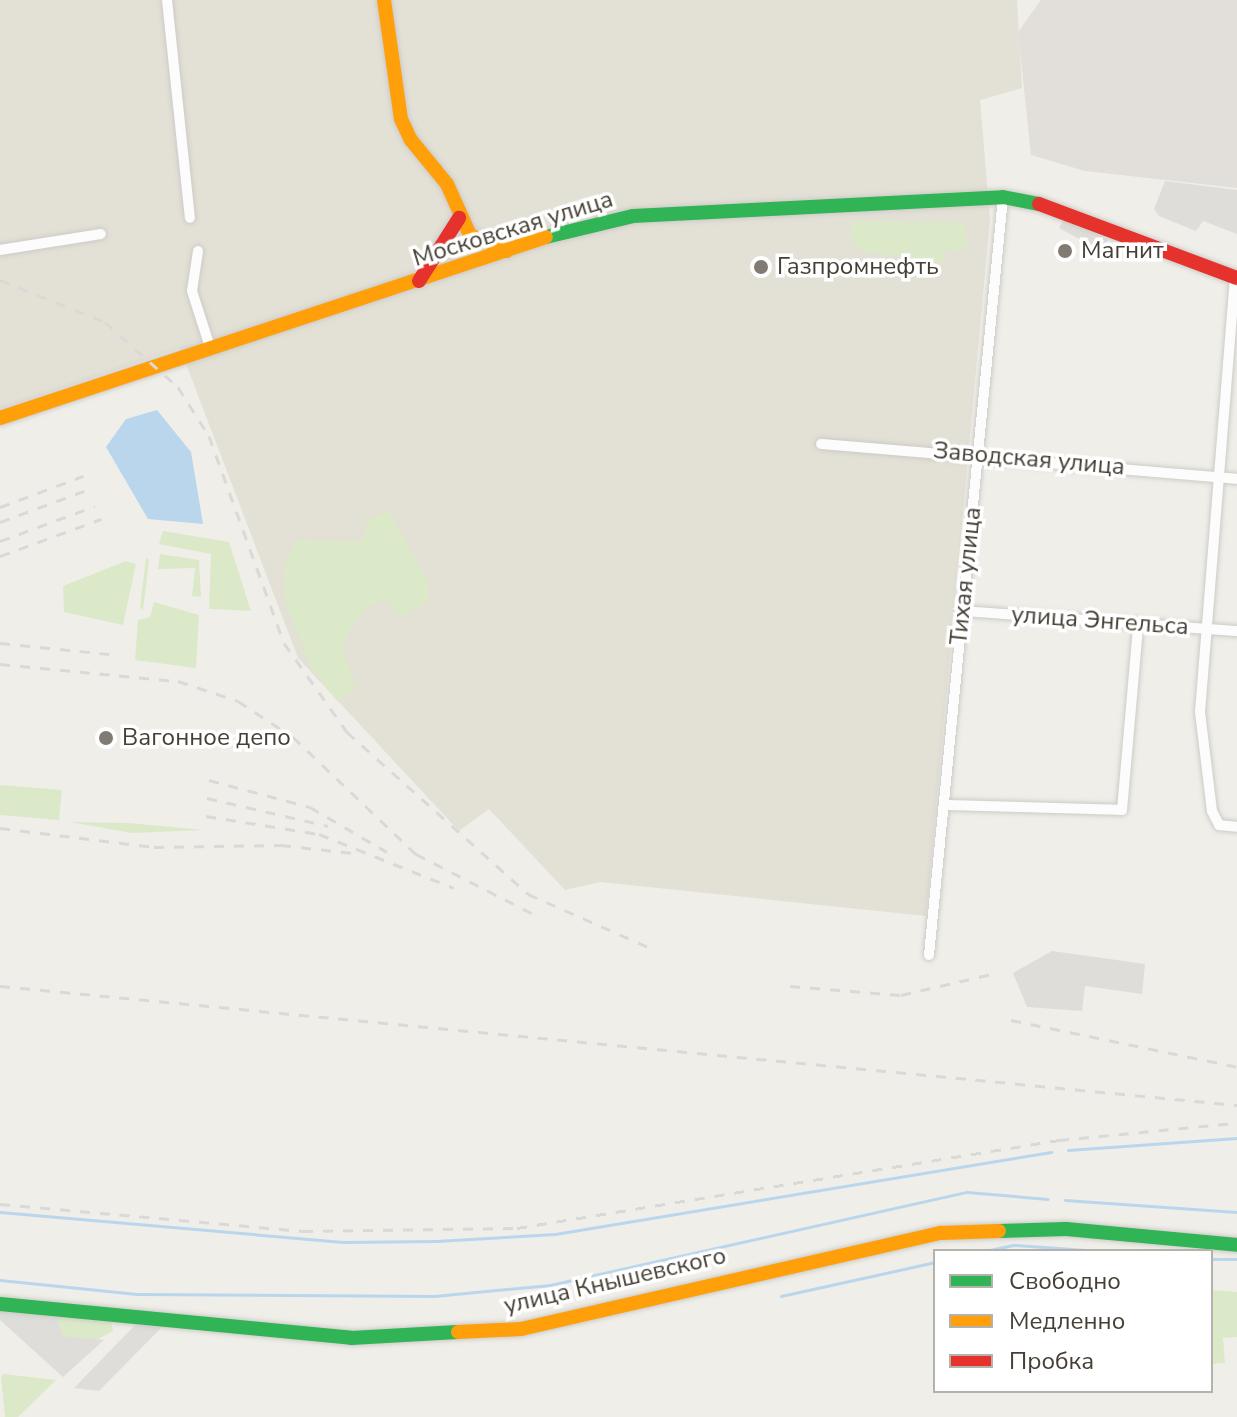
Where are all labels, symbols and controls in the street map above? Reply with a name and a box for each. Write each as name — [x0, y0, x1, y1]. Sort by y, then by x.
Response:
street label: Московская улица — [409, 185, 617, 273]
place label: Магнит — [1081, 237, 1164, 265]
marker: Магнит — [1056, 242, 1074, 260]
place label: Газпромнефть — [777, 253, 939, 281]
marker: Газпромнефть — [752, 258, 770, 276]
street label: Заводская улица — [932, 436, 1126, 482]
street label: Тихая улица — [944, 506, 988, 646]
street label: улица Энгельса — [1010, 600, 1190, 642]
place label: Вагонное депо — [122, 724, 291, 752]
marker: Вагонное депо — [97, 729, 115, 747]
street label: улица Кнышевского — [501, 1241, 729, 1321]
legend — [933, 1249, 1213, 1393]
text: Свободно — [1009, 1265, 1121, 1297]
text: Медленно — [1009, 1305, 1125, 1337]
text: Пробка — [1009, 1345, 1094, 1377]

